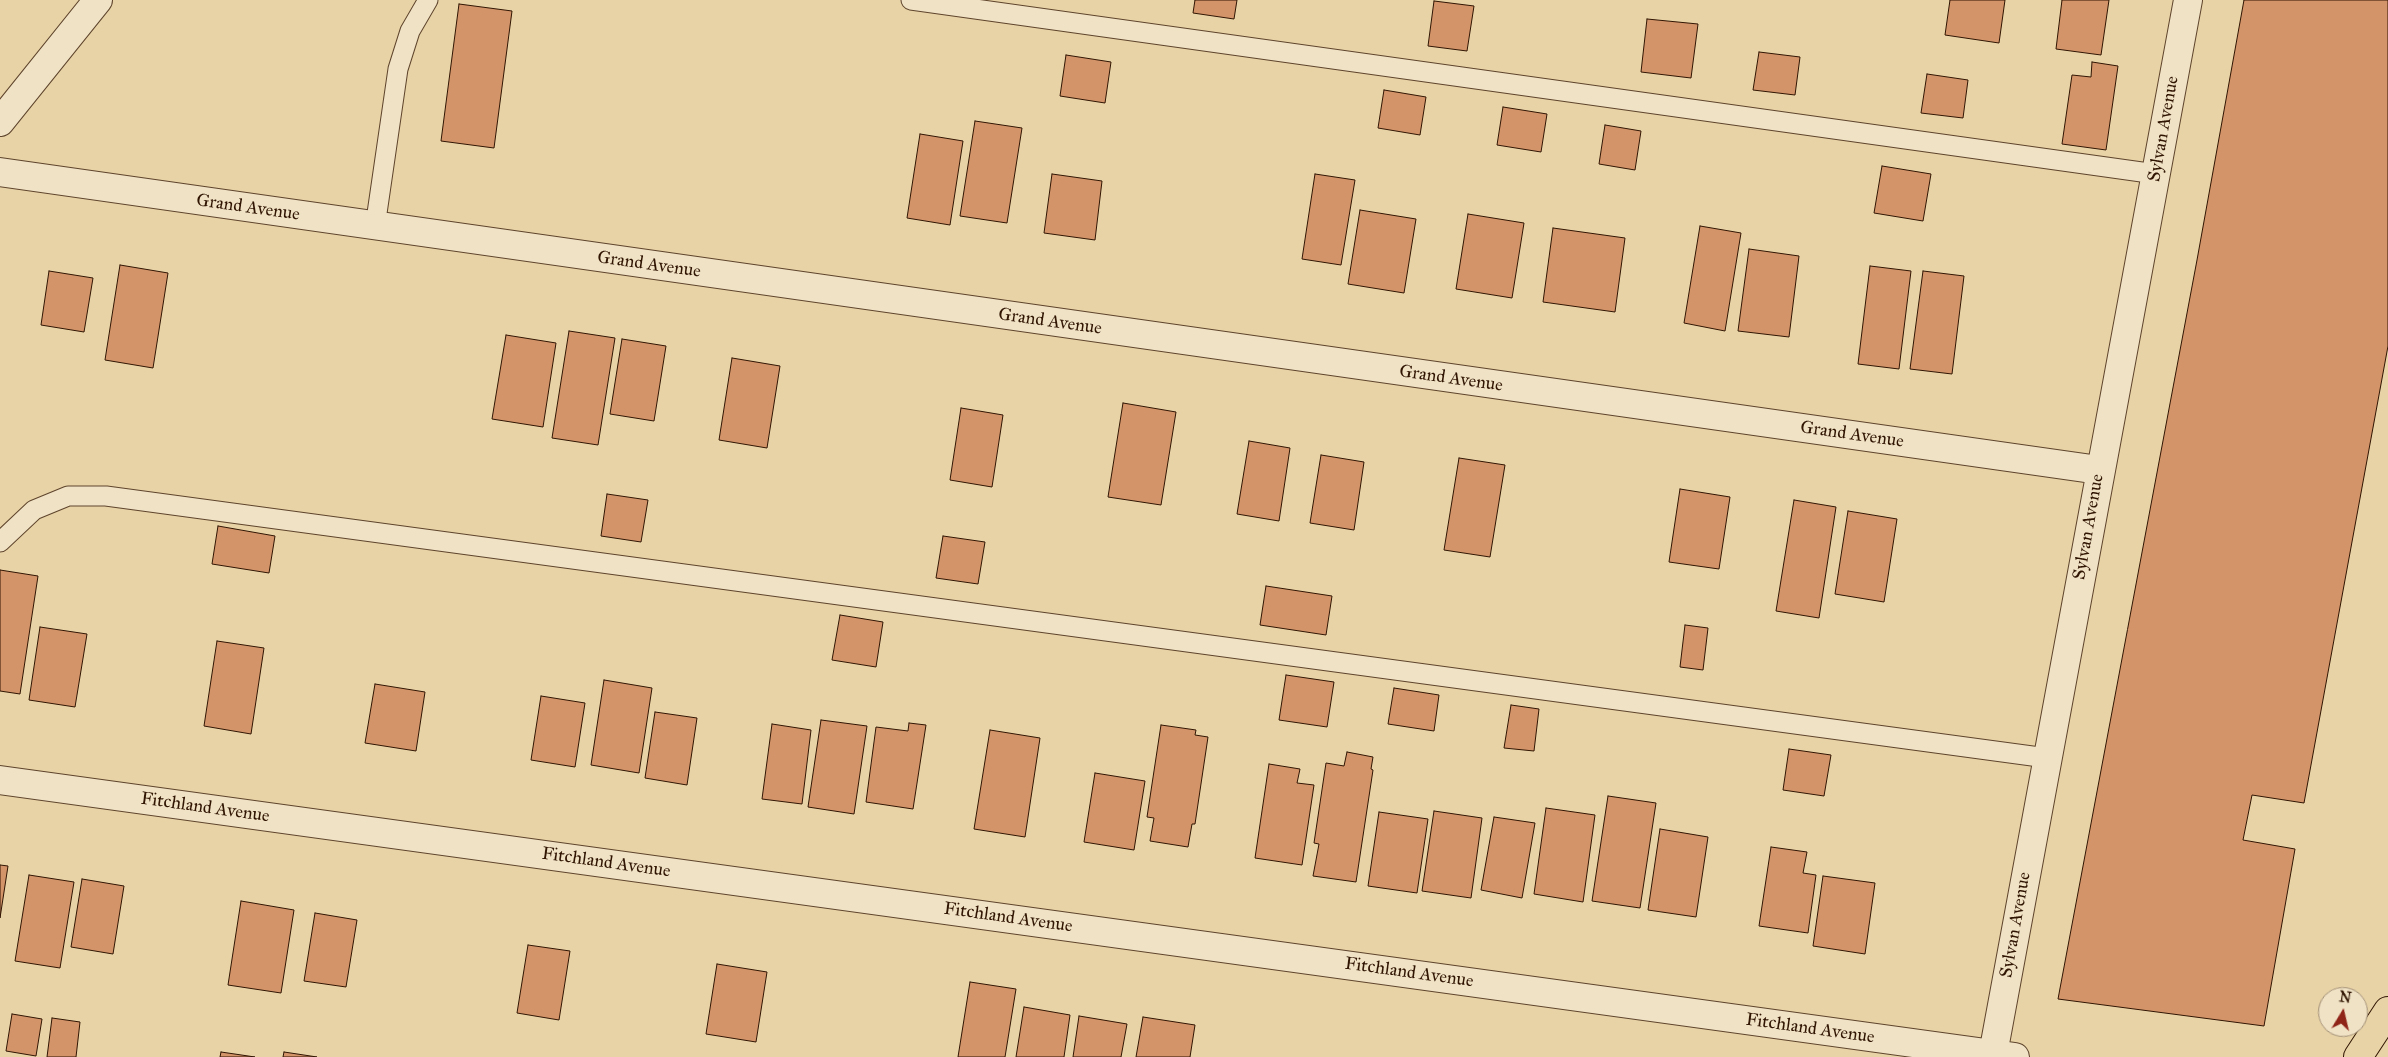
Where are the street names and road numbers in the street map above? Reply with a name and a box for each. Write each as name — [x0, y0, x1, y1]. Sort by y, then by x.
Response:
street label: Sylvan Avenue — [2144, 74, 2184, 184]
street label: Grand Avenue — [195, 190, 301, 226]
street label: Grand Avenue — [596, 247, 702, 283]
street label: Grand Avenue — [997, 304, 1103, 340]
street label: Grand Avenue — [1398, 361, 1504, 397]
street label: Grand Avenue — [1799, 417, 1905, 453]
street label: Sylvan Avenue — [2069, 472, 2109, 582]
street label: Fitchland Avenue — [139, 788, 271, 828]
street label: Fitchland Avenue — [540, 843, 672, 883]
street label: Sylvan Avenue — [1996, 870, 2036, 980]
street label: Fitchland Avenue — [942, 898, 1074, 938]
street label: Fitchland Avenue — [1343, 953, 1475, 993]
street label: Fitchland Avenue — [1744, 1009, 1876, 1049]

